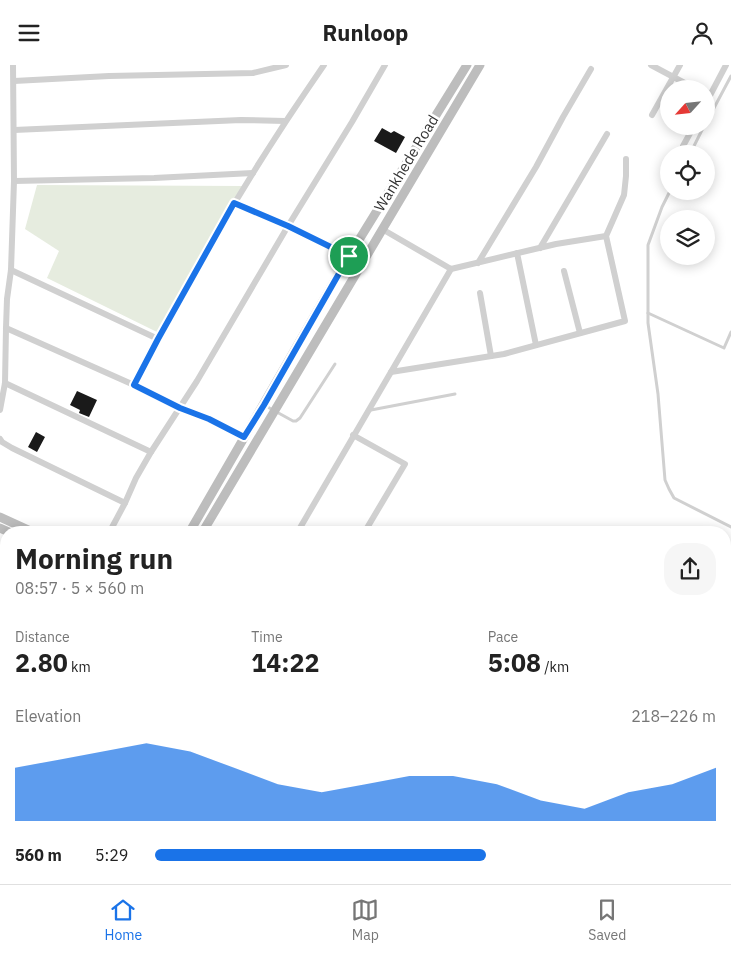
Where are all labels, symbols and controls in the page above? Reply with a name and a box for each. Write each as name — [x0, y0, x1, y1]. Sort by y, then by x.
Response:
text: Runloop — [323, 18, 408, 47]
icon: menu — [15, 19, 43, 47]
icon: person — [688, 19, 716, 47]
north arrow — [660, 80, 715, 135]
map controls — [660, 80, 715, 265]
street label: Wankhede Road — [370, 111, 442, 215]
button: locate — [660, 145, 715, 200]
button: layers — [660, 210, 715, 265]
pin — [328, 235, 370, 277]
icon: arrive — [335, 242, 363, 270]
text: Morning run — [15, 540, 173, 577]
button: share — [664, 543, 716, 595]
text: 08:57 · 5 × 560 m — [15, 578, 144, 598]
text: Distance — [15, 628, 70, 646]
text: Time — [251, 628, 283, 646]
text: Pace — [488, 628, 518, 646]
text: 2.80 — [15, 646, 68, 679]
text: 14:22 — [251, 646, 320, 679]
text: 5:08 — [488, 646, 541, 679]
text: km — [68, 658, 91, 676]
text: /km — [541, 658, 569, 676]
text: Elevation — [15, 706, 81, 726]
text: 218–226 m — [631, 706, 716, 726]
text: 560 m — [15, 845, 62, 865]
text: 5:29 — [95, 845, 128, 865]
tab: Home — [105, 896, 142, 944]
tab: Map — [351, 896, 379, 944]
tab: Saved — [588, 896, 626, 944]

